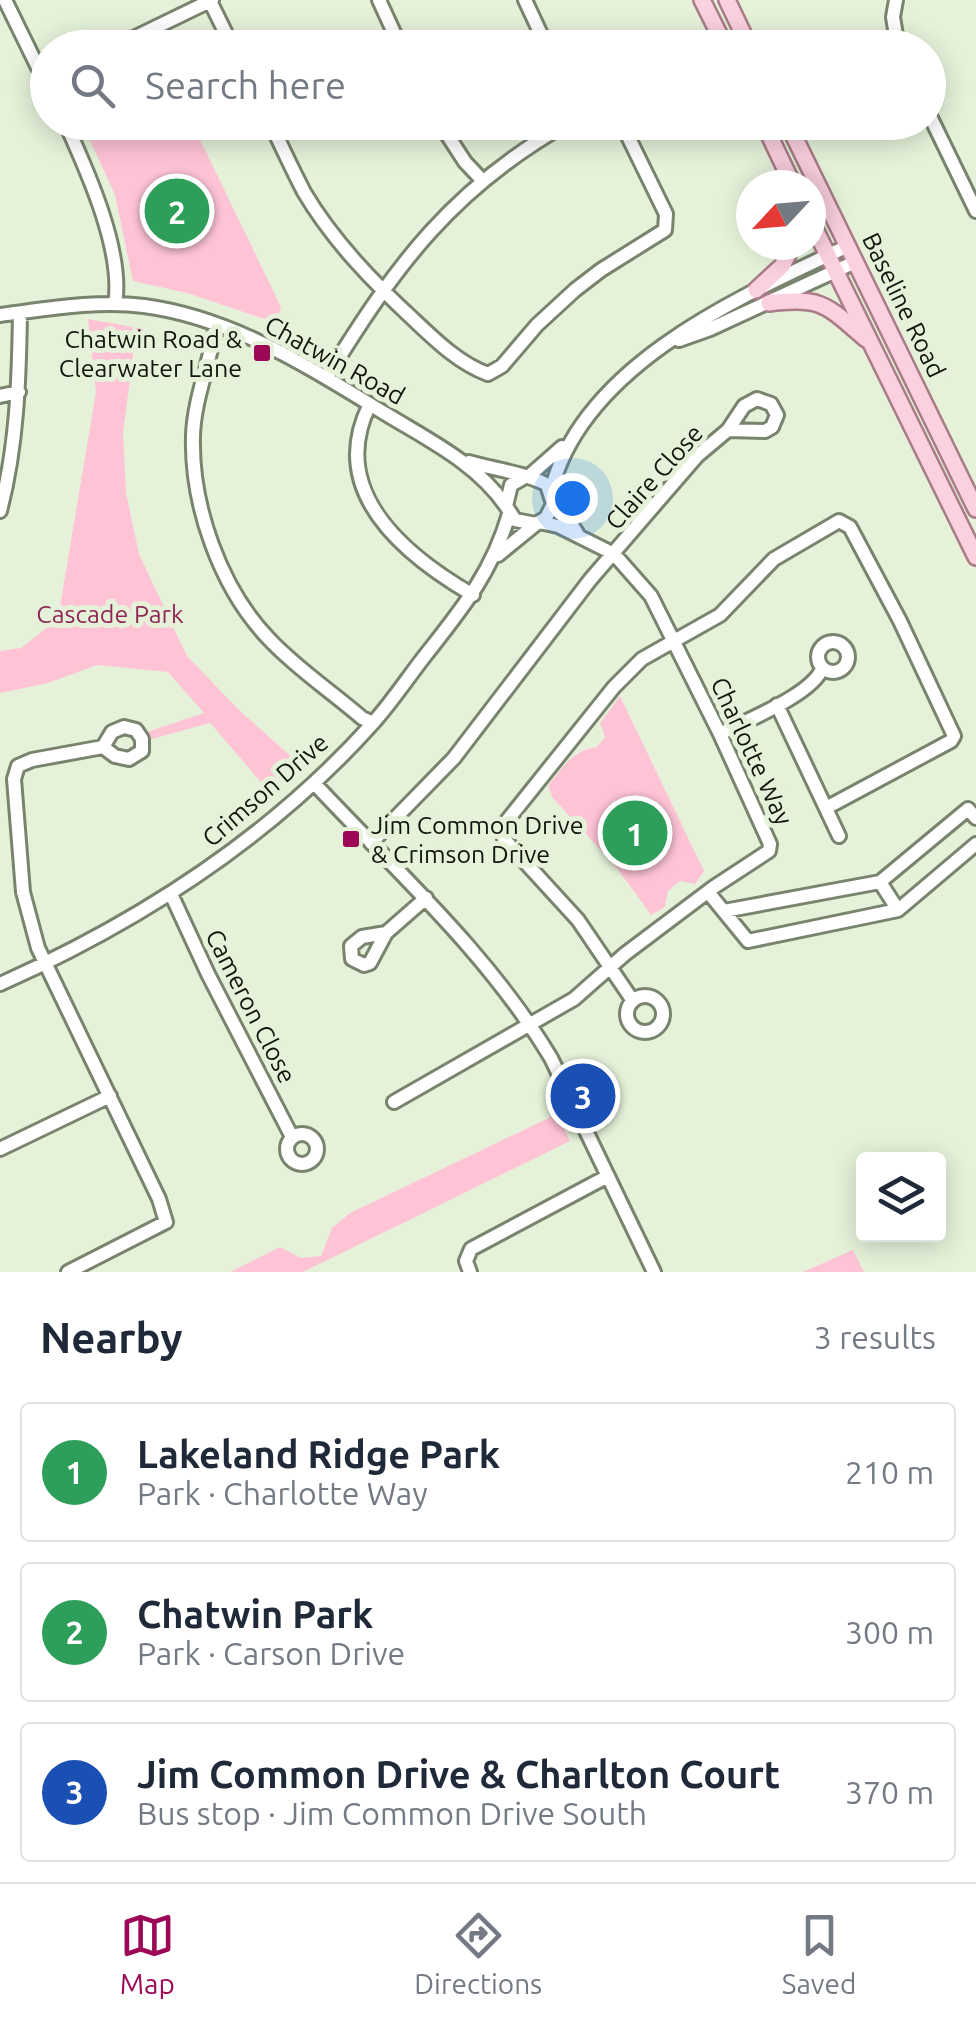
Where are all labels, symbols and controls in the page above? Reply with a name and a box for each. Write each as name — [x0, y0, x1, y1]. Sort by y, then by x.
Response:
search box — [30, 30, 946, 140]
icon: search — [65, 58, 120, 113]
text: Search here — [145, 64, 346, 106]
north arrow — [736, 170, 826, 260]
pin: 2 — [144, 174, 210, 248]
street label: Baseline Road — [857, 228, 951, 382]
street label: Chatwin Road — [260, 310, 410, 410]
place label: Chatwin Road & Clearwater Lane — [59, 325, 243, 382]
marker: Chatwin Road & Clearwater Lane — [251, 342, 273, 364]
street label: Claire Close — [600, 419, 708, 535]
your location — [547, 473, 598, 524]
park label: Cascade Park — [36, 600, 184, 628]
street label: Charlotte Way — [706, 673, 798, 829]
street label: Crimson Drive — [197, 728, 333, 852]
pin: 1 — [602, 796, 668, 870]
place label: Jim Common Drive & Crimson Drive — [371, 811, 583, 868]
marker: Jim Common Drive & Crimson Drive — [340, 828, 362, 850]
street label: Cameron Close — [200, 924, 302, 1088]
pin: 3 — [550, 1058, 616, 1134]
map controls — [856, 1152, 946, 1242]
button: layers — [856, 1152, 946, 1242]
text: Nearby — [40, 1314, 183, 1361]
text: 3 results — [814, 1319, 936, 1355]
text: Lakeland Ridge Park — [137, 1433, 500, 1475]
text: 1 — [65, 1454, 84, 1490]
text: 210 m — [845, 1454, 934, 1490]
text: Park · Charlotte Way — [137, 1475, 428, 1511]
text: Chatwin Park — [137, 1593, 373, 1635]
text: 2 — [65, 1614, 84, 1650]
text: 300 m — [845, 1614, 934, 1650]
text: Park · Carson Drive — [137, 1635, 405, 1671]
text: Jim Common Drive & Charlton Court — [137, 1753, 780, 1795]
text: 3 — [65, 1774, 84, 1810]
text: 370 m — [845, 1774, 934, 1810]
text: Bus stop · Jim Common Drive South — [137, 1795, 647, 1831]
tab: Map — [120, 1908, 175, 1999]
tab: Directions — [414, 1908, 542, 1999]
tab: Saved — [782, 1908, 856, 1999]

